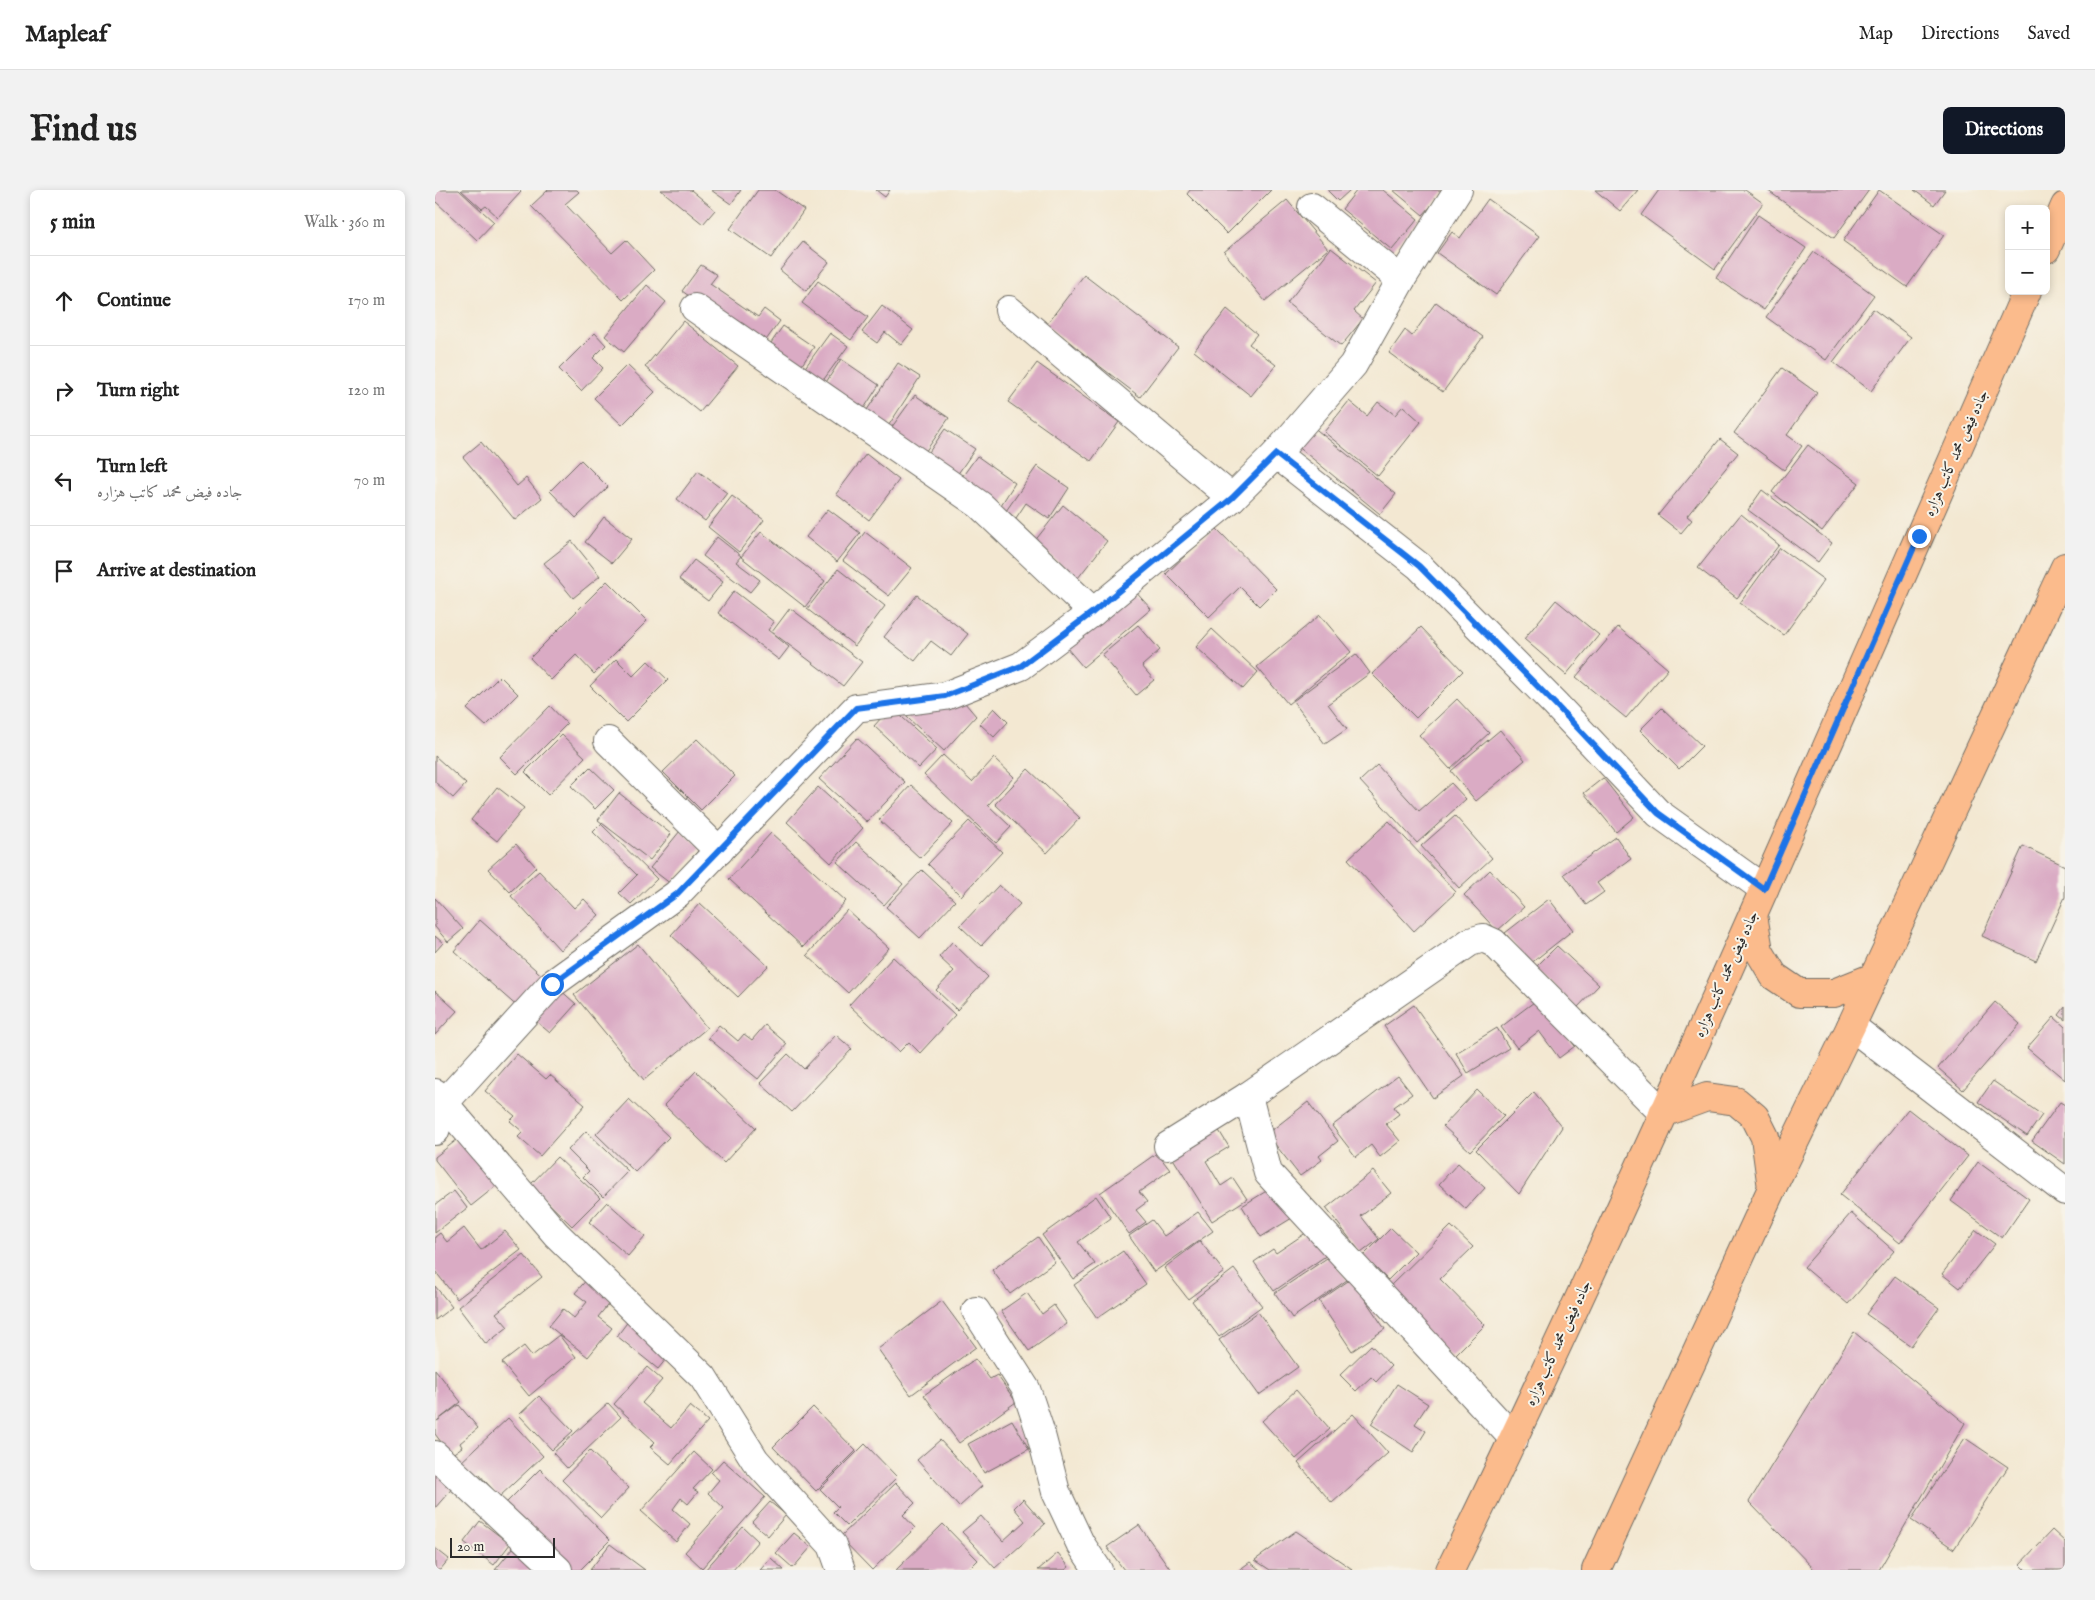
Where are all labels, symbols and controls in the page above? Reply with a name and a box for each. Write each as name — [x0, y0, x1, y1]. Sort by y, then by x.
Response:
text: Mapleaf — [25, 19, 107, 50]
text: Map — [1859, 23, 1893, 46]
text: Directions — [1921, 23, 1999, 46]
text: Saved — [2027, 23, 2070, 46]
button: Directions — [1943, 107, 2065, 154]
text: Find us — [30, 108, 137, 153]
map controls — [2005, 205, 2050, 295]
button: + — [2005, 205, 2050, 250]
text: 5 min — [50, 209, 95, 236]
text: Walk · 360 m — [304, 213, 385, 233]
button: − — [2005, 250, 2050, 295]
icon: ahead — [50, 287, 78, 315]
text: Continue — [97, 289, 171, 313]
text: 170 m — [348, 291, 385, 311]
icon: right — [50, 377, 78, 405]
text: Turn right — [97, 379, 179, 403]
text: 120 m — [348, 381, 385, 401]
street label: جاده فیض محمد کاتب هزاره — [1920, 387, 1992, 519]
text: Turn left — [97, 455, 168, 479]
icon: left — [50, 467, 78, 495]
text: 70 m — [354, 471, 385, 491]
text: جاده فیض محمد کاتب هزاره — [97, 483, 243, 503]
route end — [1908, 525, 1931, 548]
icon: arrive — [50, 557, 78, 585]
text: Arrive at destination — [97, 559, 256, 583]
street label: جاده فیض محمد کاتب هزاره — [1690, 908, 1762, 1040]
route start — [541, 973, 564, 996]
street label: جاده فیض محمد کاتب هزاره — [1521, 1277, 1595, 1409]
scale bar — [450, 1535, 555, 1558]
text: 20 m — [457, 1538, 484, 1556]

